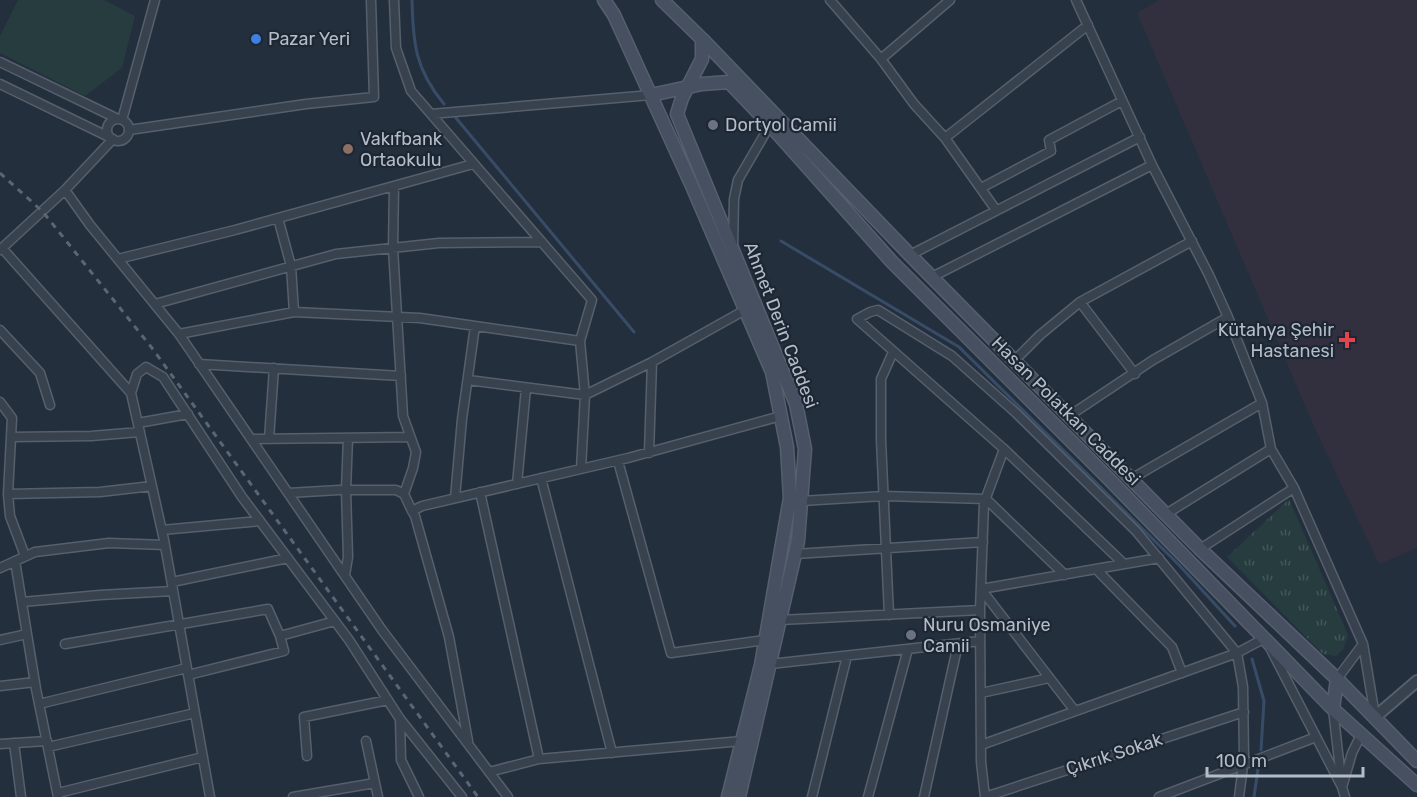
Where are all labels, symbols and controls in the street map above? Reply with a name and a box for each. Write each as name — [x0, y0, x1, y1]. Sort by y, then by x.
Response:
place label: Pazar Yeri — [268, 28, 350, 50]
marker: Pazar Yeri — [249, 32, 263, 46]
place label: Dortyol Camii — [725, 114, 837, 136]
marker: Dortyol Camii — [706, 118, 720, 132]
place label: Vakıfbank Ortaokulu — [360, 128, 443, 171]
marker: Vakıfbank Ortaokulu — [341, 142, 355, 156]
street label: Ahmet Derin Caddesi — [739, 239, 823, 411]
place label: Kütahya Şehir Hastanesi — [1218, 319, 1334, 362]
marker: Kütahya Şehir Hastanesi — [1338, 331, 1356, 349]
street label: Hasan Polatkan Caddesi — [987, 332, 1145, 490]
place label: Nuru Osmaniye Camii — [923, 614, 1051, 657]
marker: Nuru Osmaniye Camii — [904, 628, 918, 642]
street label: Çıkrık Sokak — [1063, 728, 1166, 780]
scale bar — [1207, 740, 1363, 778]
text: 100 m — [1216, 750, 1267, 772]

